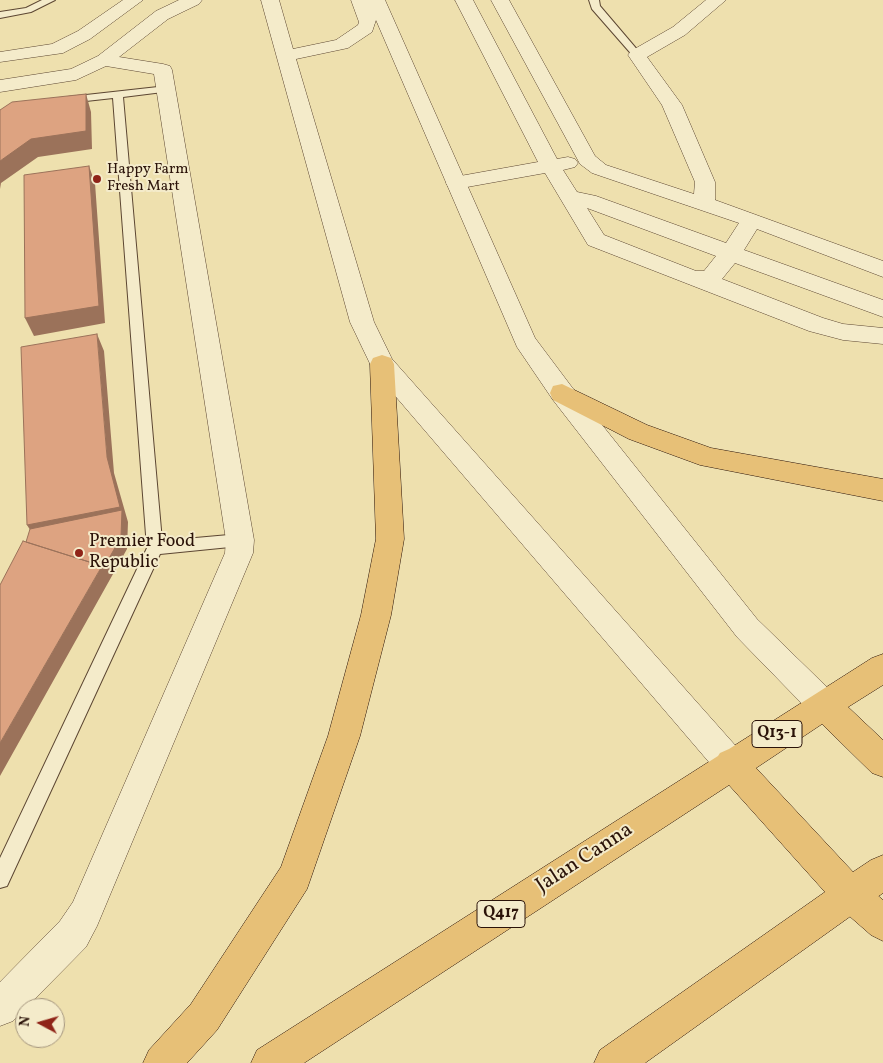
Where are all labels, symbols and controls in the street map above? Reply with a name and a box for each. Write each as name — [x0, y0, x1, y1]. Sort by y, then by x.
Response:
place label: Happy Farm Fresh Mart — [107, 161, 189, 196]
marker: Happy Farm Fresh Mart — [91, 173, 103, 185]
place label: Premier Food Republic — [89, 532, 195, 574]
marker: Premier Food Republic — [73, 547, 85, 559]
road number: Q13-1 — [752, 721, 802, 748]
street label: Jalan Canna — [532, 818, 638, 900]
road number: Q417 — [477, 901, 525, 928]
north arrow — [15, 998, 65, 1048]
text: N — [16, 1015, 36, 1028]

